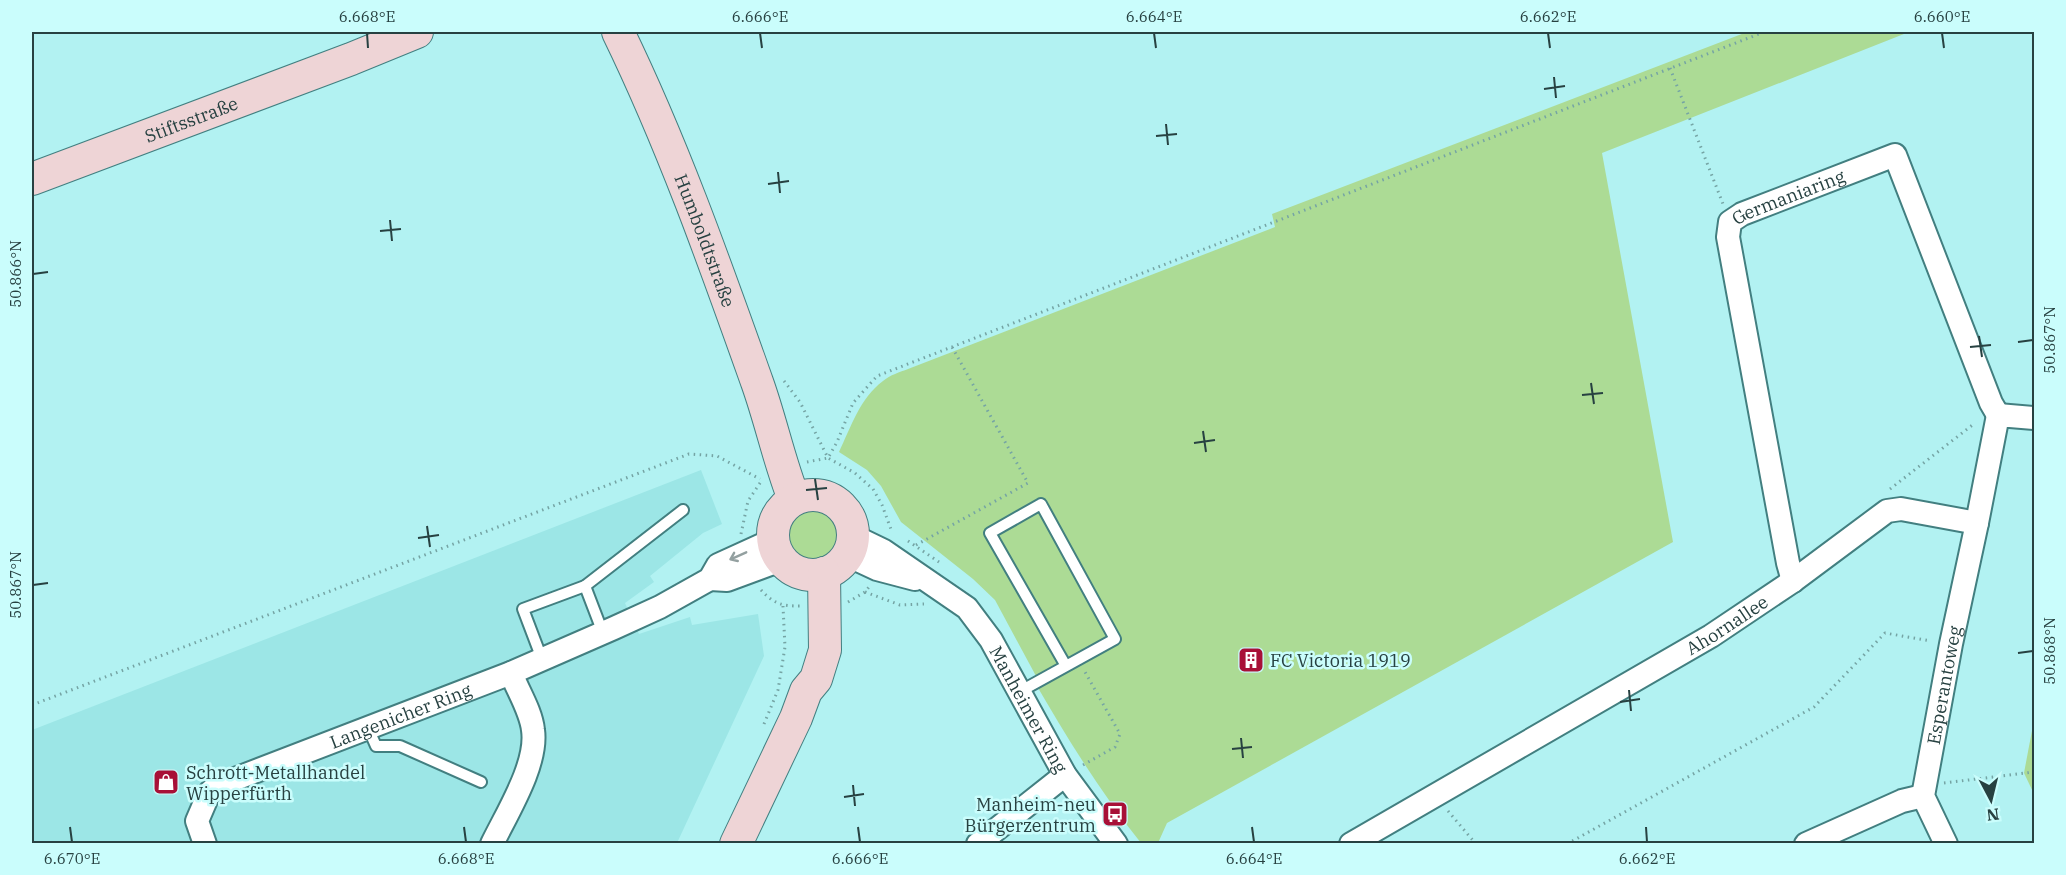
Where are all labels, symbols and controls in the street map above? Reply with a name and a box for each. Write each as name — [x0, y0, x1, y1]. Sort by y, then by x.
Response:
text: 6.668°E — [339, 7, 395, 26]
text: 6.666°E — [732, 7, 788, 26]
text: 6.664°E — [1126, 7, 1182, 26]
text: 6.662°E — [1520, 7, 1576, 26]
text: 6.660°E — [1914, 7, 1970, 26]
street label: Stiftsstraße — [141, 91, 241, 147]
street label: Germaniaring — [1727, 164, 1848, 229]
street label: Humboldtstraße — [670, 170, 741, 310]
text: 50.866°N — [6, 240, 25, 308]
text: 50.867°N — [2040, 306, 2059, 374]
text: 50.867°N — [6, 551, 25, 619]
one-way arrow — [729, 551, 747, 562]
street label: Ahornallee — [1682, 590, 1772, 660]
text: 50.868°N — [2040, 617, 2059, 685]
street label: Esperantoweg — [1921, 623, 1966, 746]
street label: Manheimer Ring — [985, 642, 1073, 777]
building icon: FC Victoria 1919 — [1236, 645, 1266, 675]
place label: FC Victoria 1919 — [1270, 649, 1411, 672]
street label: Langenicher Ring — [326, 678, 475, 753]
place label: Schrott-Metallhandel Wipperfürth — [186, 761, 365, 805]
shop icon: Schrott-Metallhandel Wipperfürth — [151, 767, 181, 797]
north arrow — [1961, 770, 2021, 830]
place label: Manheim-neu Bürgerzentrum — [965, 793, 1096, 837]
bus stop icon: Manheim-neu Bürgerzentrum — [1100, 799, 1130, 829]
text: N — [1985, 804, 2000, 826]
text: 6.670°E — [44, 849, 100, 868]
text: 6.668°E — [438, 849, 494, 868]
text: 6.666°E — [832, 849, 888, 868]
text: 6.664°E — [1226, 849, 1282, 868]
text: 6.662°E — [1619, 849, 1675, 868]

